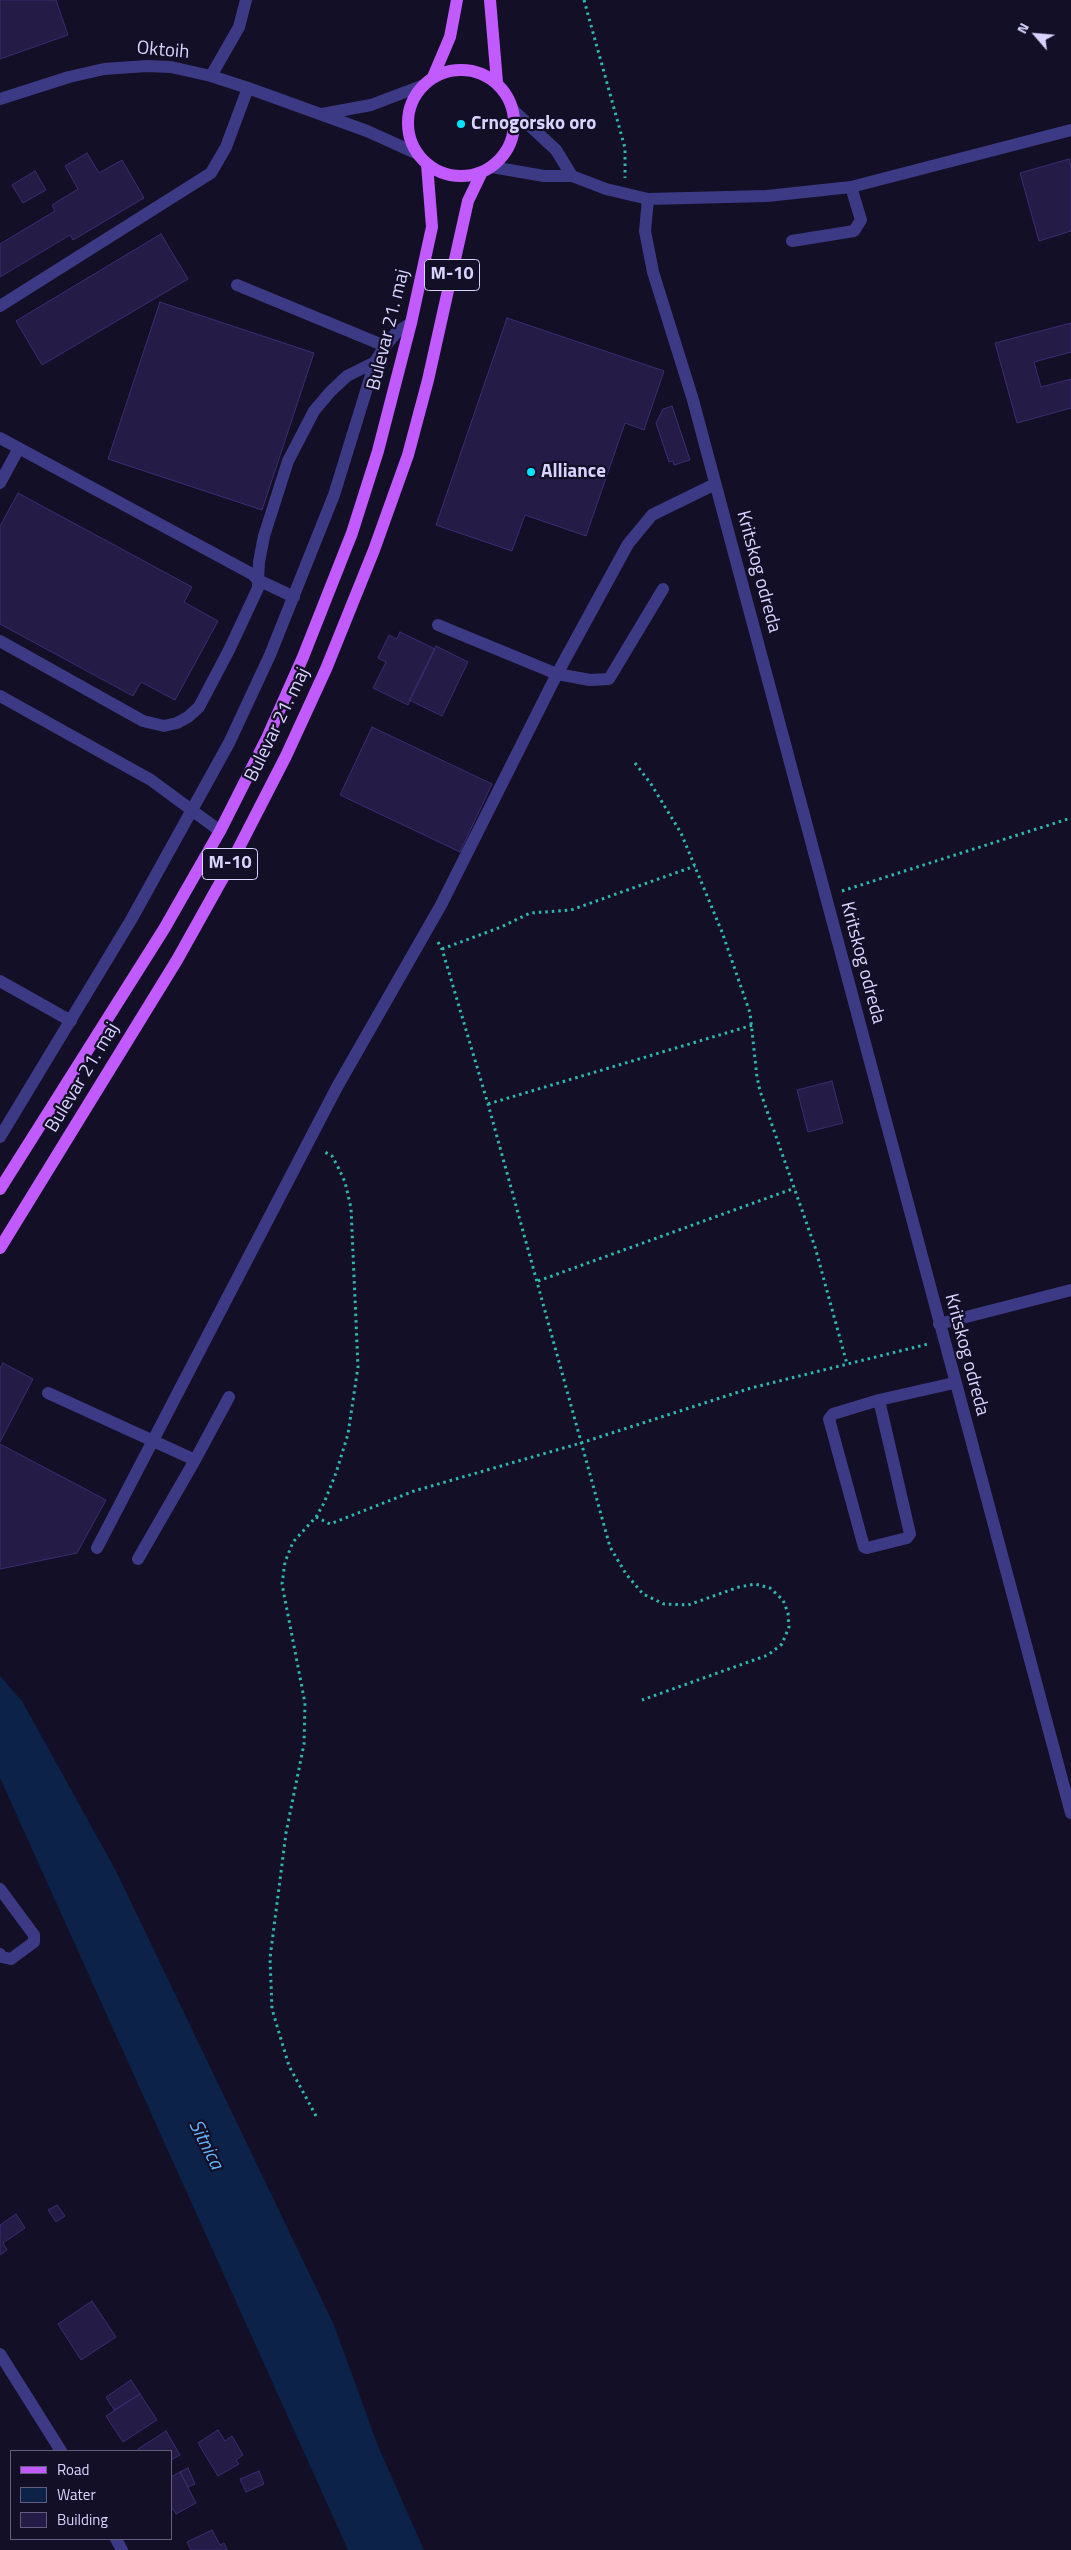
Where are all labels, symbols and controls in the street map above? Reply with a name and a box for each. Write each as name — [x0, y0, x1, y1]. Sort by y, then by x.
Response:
north arrow — [1011, 10, 1061, 60]
text: N — [1011, 19, 1034, 37]
street label: Oktoih — [136, 37, 190, 65]
place label: Crnogorsko oro — [471, 113, 596, 135]
marker: Crnogorsko oro — [455, 118, 467, 130]
road number: M-10 — [424, 260, 480, 290]
street label: Bulevar 21. maj — [363, 267, 415, 393]
place label: Alliance — [541, 461, 606, 483]
marker: Alliance — [525, 466, 537, 478]
street label: Kritskog odreda — [731, 508, 785, 636]
street label: Bulevar 21. maj — [241, 664, 315, 786]
road number: M-10 — [202, 849, 258, 880]
street label: Kritskog odreda — [835, 899, 889, 1027]
street label: Bulevar 21. maj — [41, 1019, 125, 1137]
street label: Kritskog odreda — [939, 1291, 993, 1419]
water label: Sitnica — [182, 2116, 228, 2174]
legend — [10, 2450, 172, 2540]
text: Road — [57, 2458, 89, 2481]
text: Water — [57, 2483, 96, 2506]
text: Building — [57, 2508, 108, 2531]

